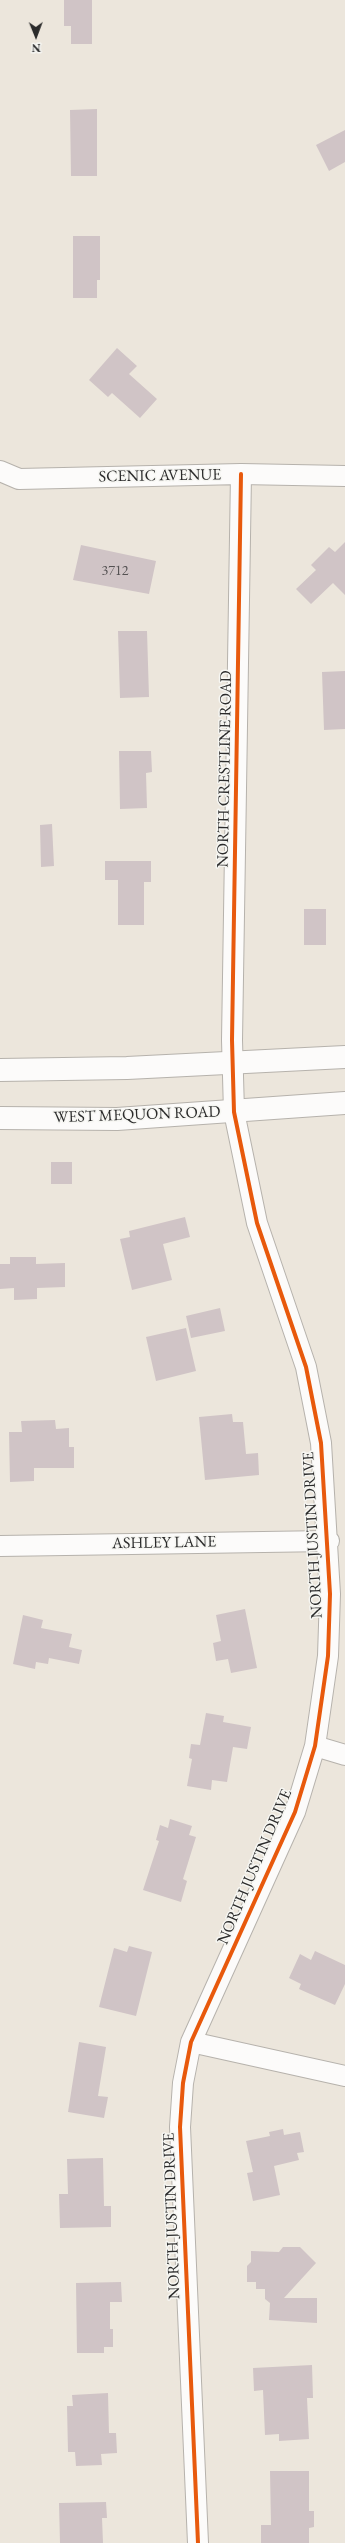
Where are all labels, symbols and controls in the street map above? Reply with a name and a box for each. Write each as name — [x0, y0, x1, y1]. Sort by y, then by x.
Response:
north arrow — [16, 16, 56, 56]
text: N — [32, 41, 41, 55]
street label: SCENIC AVENUE — [99, 465, 221, 487]
house number: 3712 — [102, 563, 128, 579]
street label: NORTH CRESTLINE ROAD — [214, 670, 236, 868]
street label: WEST MEQUON ROAD — [53, 1102, 221, 1128]
street label: NORTH JUSTIN DRIVE — [299, 1451, 327, 1619]
street label: ASHLEY LANE — [112, 1532, 216, 1554]
street label: NORTH JUSTIN DRIVE — [214, 1786, 296, 1948]
street label: NORTH JUSTIN DRIVE — [159, 2132, 185, 2300]

